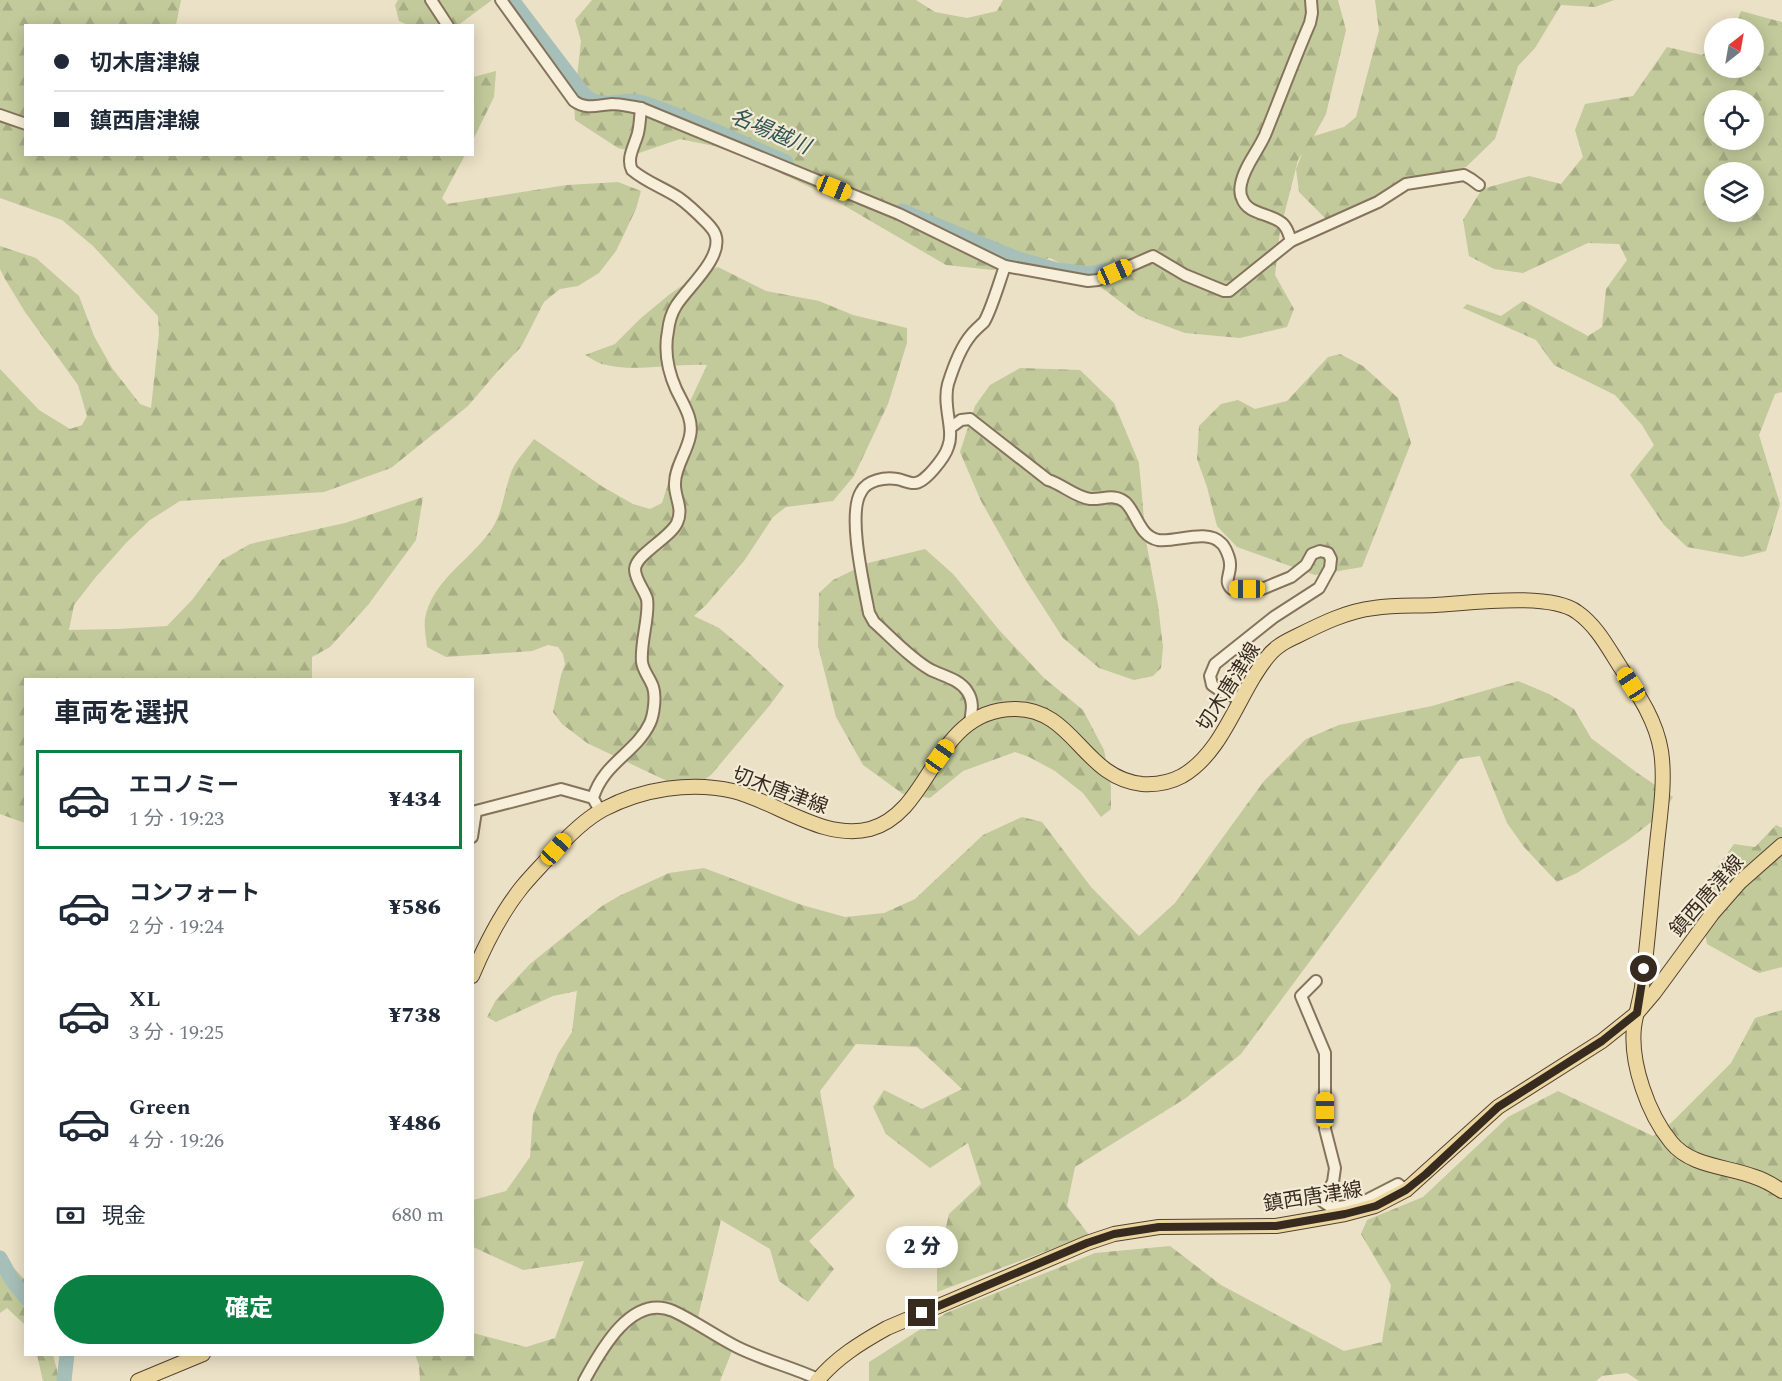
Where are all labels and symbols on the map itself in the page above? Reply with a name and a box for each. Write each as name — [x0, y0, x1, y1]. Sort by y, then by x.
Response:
north arrow — [1704, 18, 1764, 78]
water label: 名場越川 — [725, 101, 817, 164]
car — [814, 173, 854, 203]
car — [1095, 256, 1135, 288]
car — [1229, 580, 1265, 598]
street label: 切木唐津線 — [1190, 637, 1268, 737]
car — [1614, 664, 1648, 704]
car — [922, 736, 958, 776]
street label: 切木唐津線 — [728, 760, 832, 822]
car — [537, 830, 575, 868]
street label: 鎮西唐津線 — [1663, 848, 1751, 944]
route start — [1630, 955, 1657, 982]
car — [1316, 1092, 1334, 1128]
street label: 鎮西唐津線 — [1261, 1174, 1365, 1220]
callout: 2 分 — [886, 1226, 958, 1268]
route end — [908, 1299, 935, 1326]

